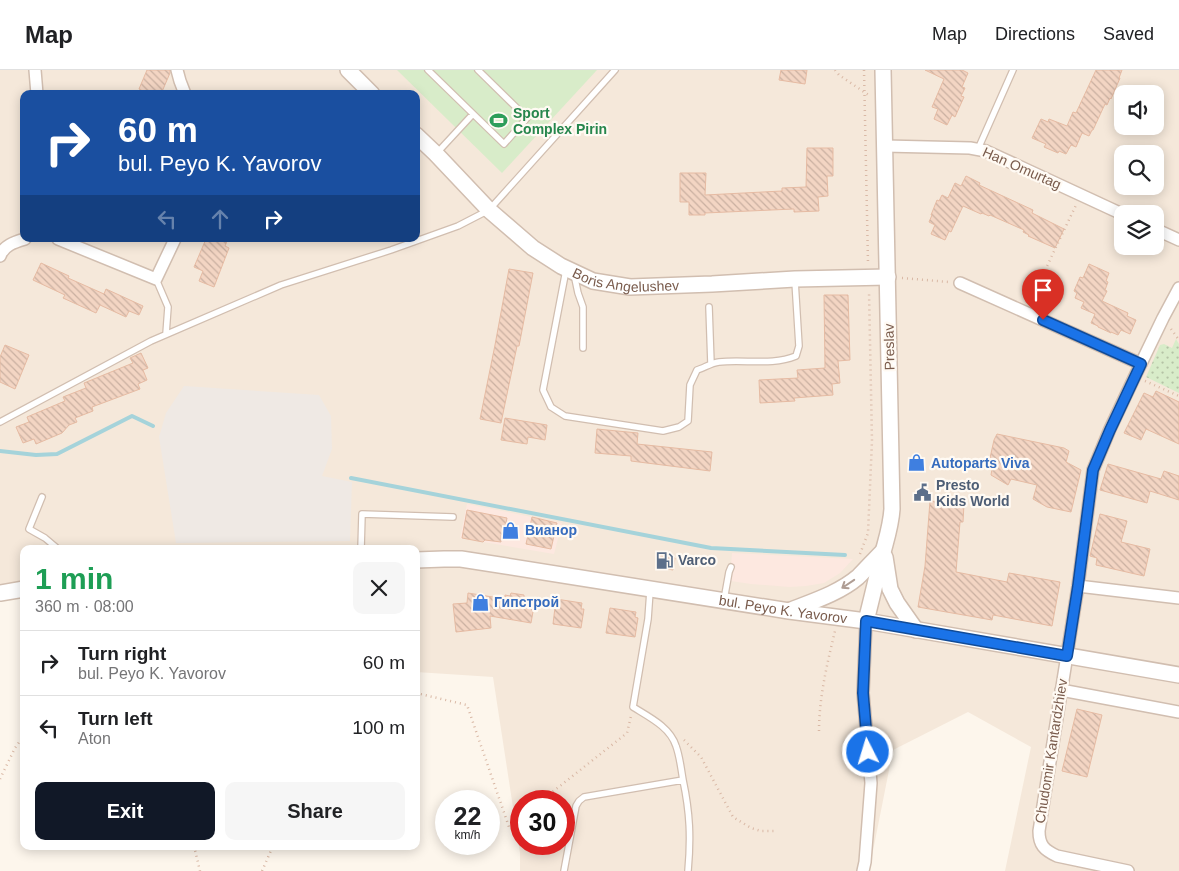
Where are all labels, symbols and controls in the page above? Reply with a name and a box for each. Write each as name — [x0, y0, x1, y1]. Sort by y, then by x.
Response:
text: Map — [25, 21, 73, 48]
text: Map — [932, 24, 967, 44]
text: Directions — [995, 24, 1075, 44]
text: Saved — [1103, 24, 1154, 44]
map controls — [1114, 85, 1164, 255]
button: sound — [1114, 85, 1164, 135]
place label: Sport Complex Pirin — [513, 105, 607, 137]
icon: right — [35, 110, 100, 175]
text: 60 m — [118, 110, 198, 149]
sports icon: Sport Complex Pirin — [489, 111, 509, 131]
street label: Han Omurtag — [980, 144, 1064, 192]
button: search — [1114, 145, 1164, 195]
text: bul. Peyo K. Yavorov — [118, 151, 321, 176]
icon: left — [153, 205, 181, 233]
icon: ahead — [206, 205, 234, 233]
icon: right — [259, 205, 287, 233]
button: layers — [1114, 205, 1164, 255]
street label: Boris Angelushev — [570, 265, 679, 295]
pin — [1022, 269, 1064, 320]
icon: arrive — [1029, 276, 1057, 304]
street label: Preslav — [881, 324, 897, 370]
shop icon: Аutoparts Viva — [907, 453, 927, 473]
place label: Аutoparts Viva — [931, 455, 1030, 471]
place label: Presto Kids World — [936, 477, 1010, 509]
public building icon: Presto Kids World — [912, 483, 932, 503]
shop icon: Вианор — [501, 520, 521, 540]
place label: Вианор — [525, 522, 577, 538]
fuel station icon: Varco — [654, 550, 674, 570]
place label: Varco — [678, 552, 716, 568]
text: 1 min — [35, 562, 113, 595]
button: close — [353, 562, 405, 614]
one-way arrow — [841, 579, 855, 589]
shop icon: Гипстрой — [470, 592, 490, 612]
street label: bul. Peyo K. Yavorov — [718, 592, 848, 626]
place label: Гипстрой — [494, 594, 559, 610]
text: 360 m · 08:00 — [35, 598, 134, 615]
text: Turn right — [78, 643, 166, 664]
icon: right — [35, 649, 63, 677]
text: 60 m — [363, 652, 405, 673]
text: bul. Peyo K. Yavorov — [78, 665, 226, 682]
street label: Chudomir Kantardzhiev — [1032, 678, 1070, 824]
text: Turn left — [78, 708, 153, 729]
icon: left — [35, 714, 63, 742]
text: 100 m — [352, 717, 405, 738]
position arrow — [841, 725, 893, 777]
text: Aton — [78, 730, 111, 747]
button: Exit — [35, 782, 215, 840]
button: Share — [225, 782, 405, 840]
speed limit sign: 30 — [510, 790, 575, 855]
text: 22 — [454, 802, 481, 830]
text: km/h — [454, 828, 481, 842]

